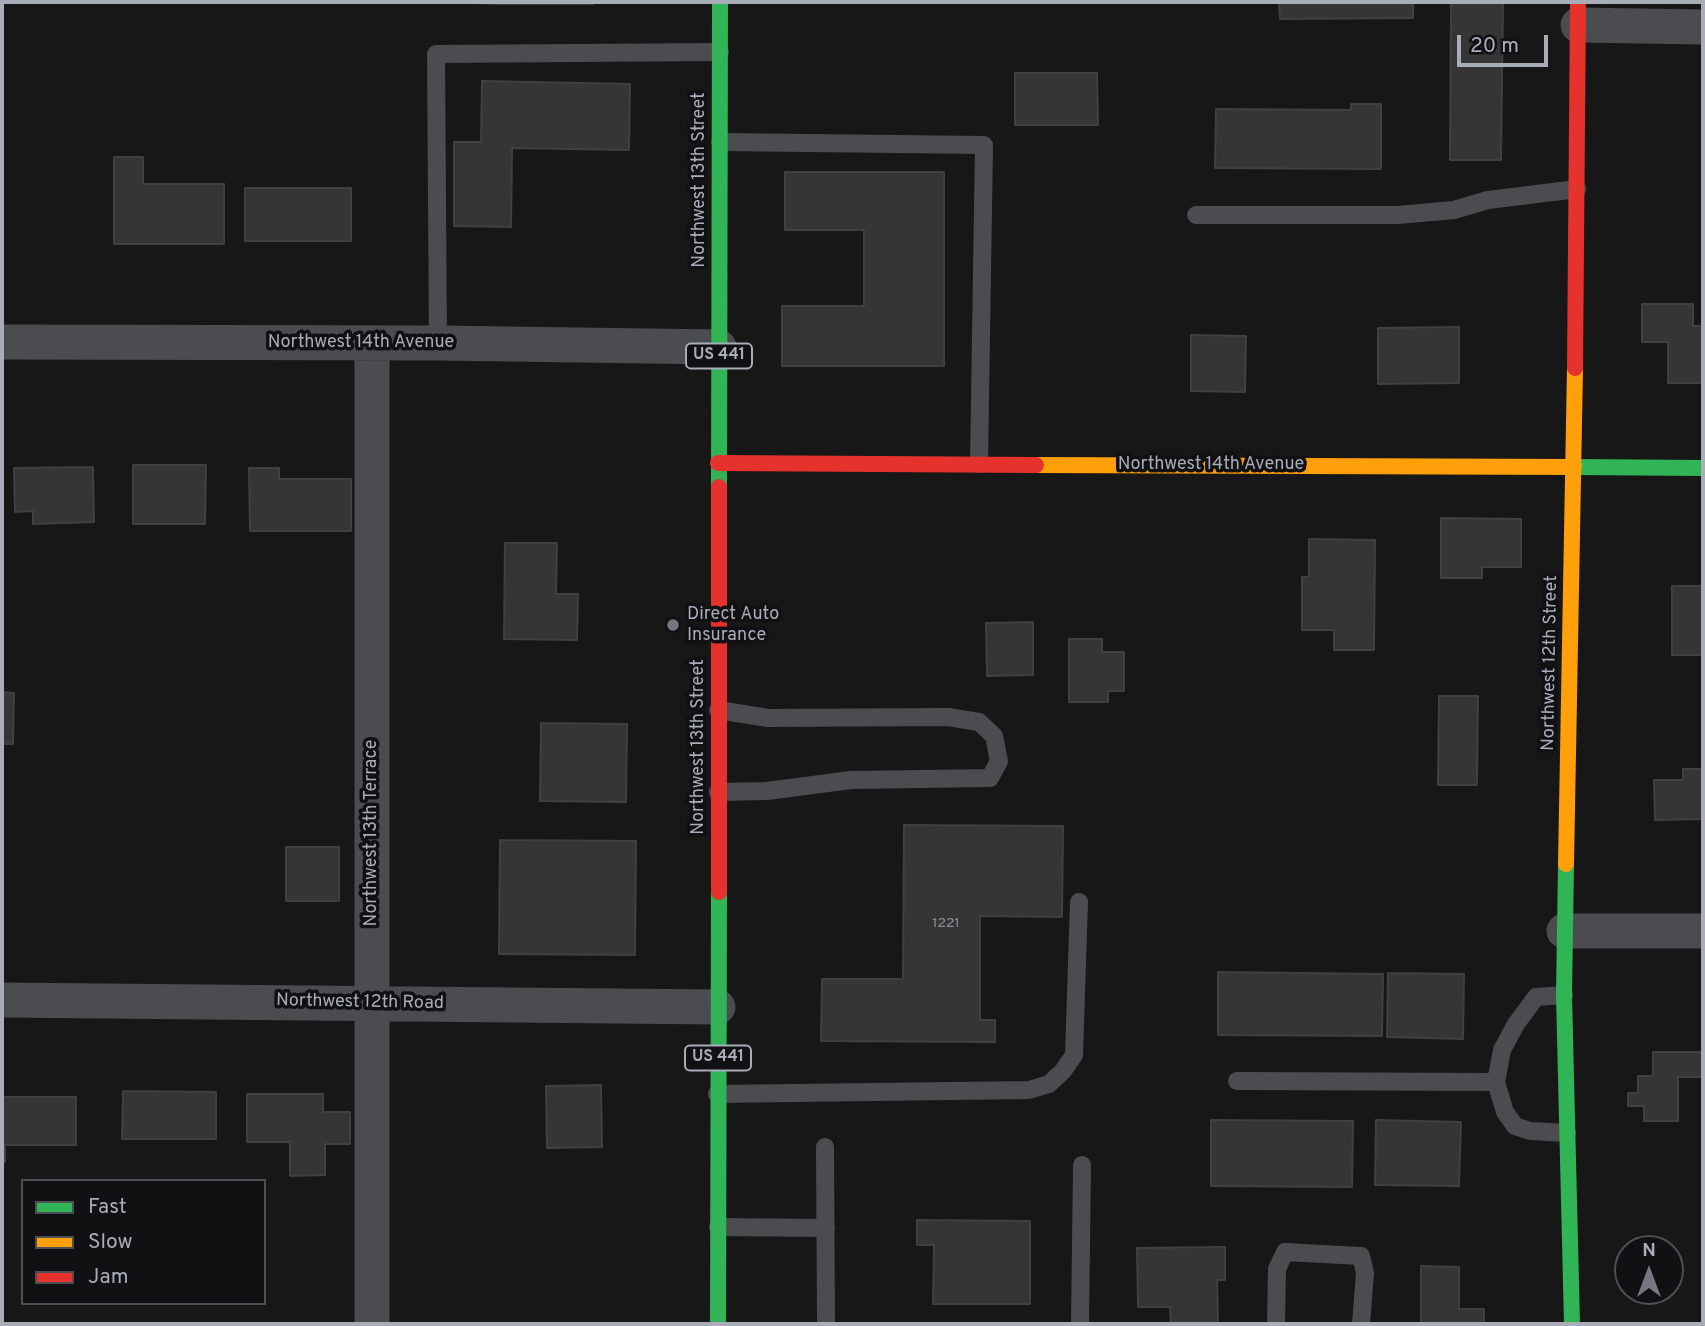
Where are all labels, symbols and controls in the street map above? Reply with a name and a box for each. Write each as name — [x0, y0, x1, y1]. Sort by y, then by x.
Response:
scale bar — [1460, 21, 1551, 65]
text: 20 m — [1470, 33, 1519, 60]
street label: Northwest 13th Street — [689, 92, 711, 268]
street label: Northwest 14th Avenue — [268, 332, 454, 354]
road number: US 441 — [686, 344, 752, 368]
street label: Northwest 14th Avenue — [1118, 454, 1304, 476]
street label: Northwest 12th Street — [1539, 575, 1563, 751]
place label: Direct Auto Insurance — [687, 604, 779, 646]
marker: Direct Auto Insurance — [665, 617, 681, 633]
street label: Northwest 13th Street — [688, 659, 710, 835]
street label: Northwest 13th Terrace — [361, 740, 383, 926]
house number: 1221 — [932, 916, 960, 932]
street label: Northwest 12th Road — [276, 991, 444, 1015]
road number: US 441 — [685, 1046, 751, 1070]
legend — [21, 1179, 266, 1305]
text: Fast — [88, 1194, 127, 1221]
text: Slow — [88, 1229, 133, 1256]
north arrow — [1614, 1235, 1684, 1305]
text: N — [1642, 1239, 1656, 1263]
text: Jam — [88, 1264, 129, 1291]

